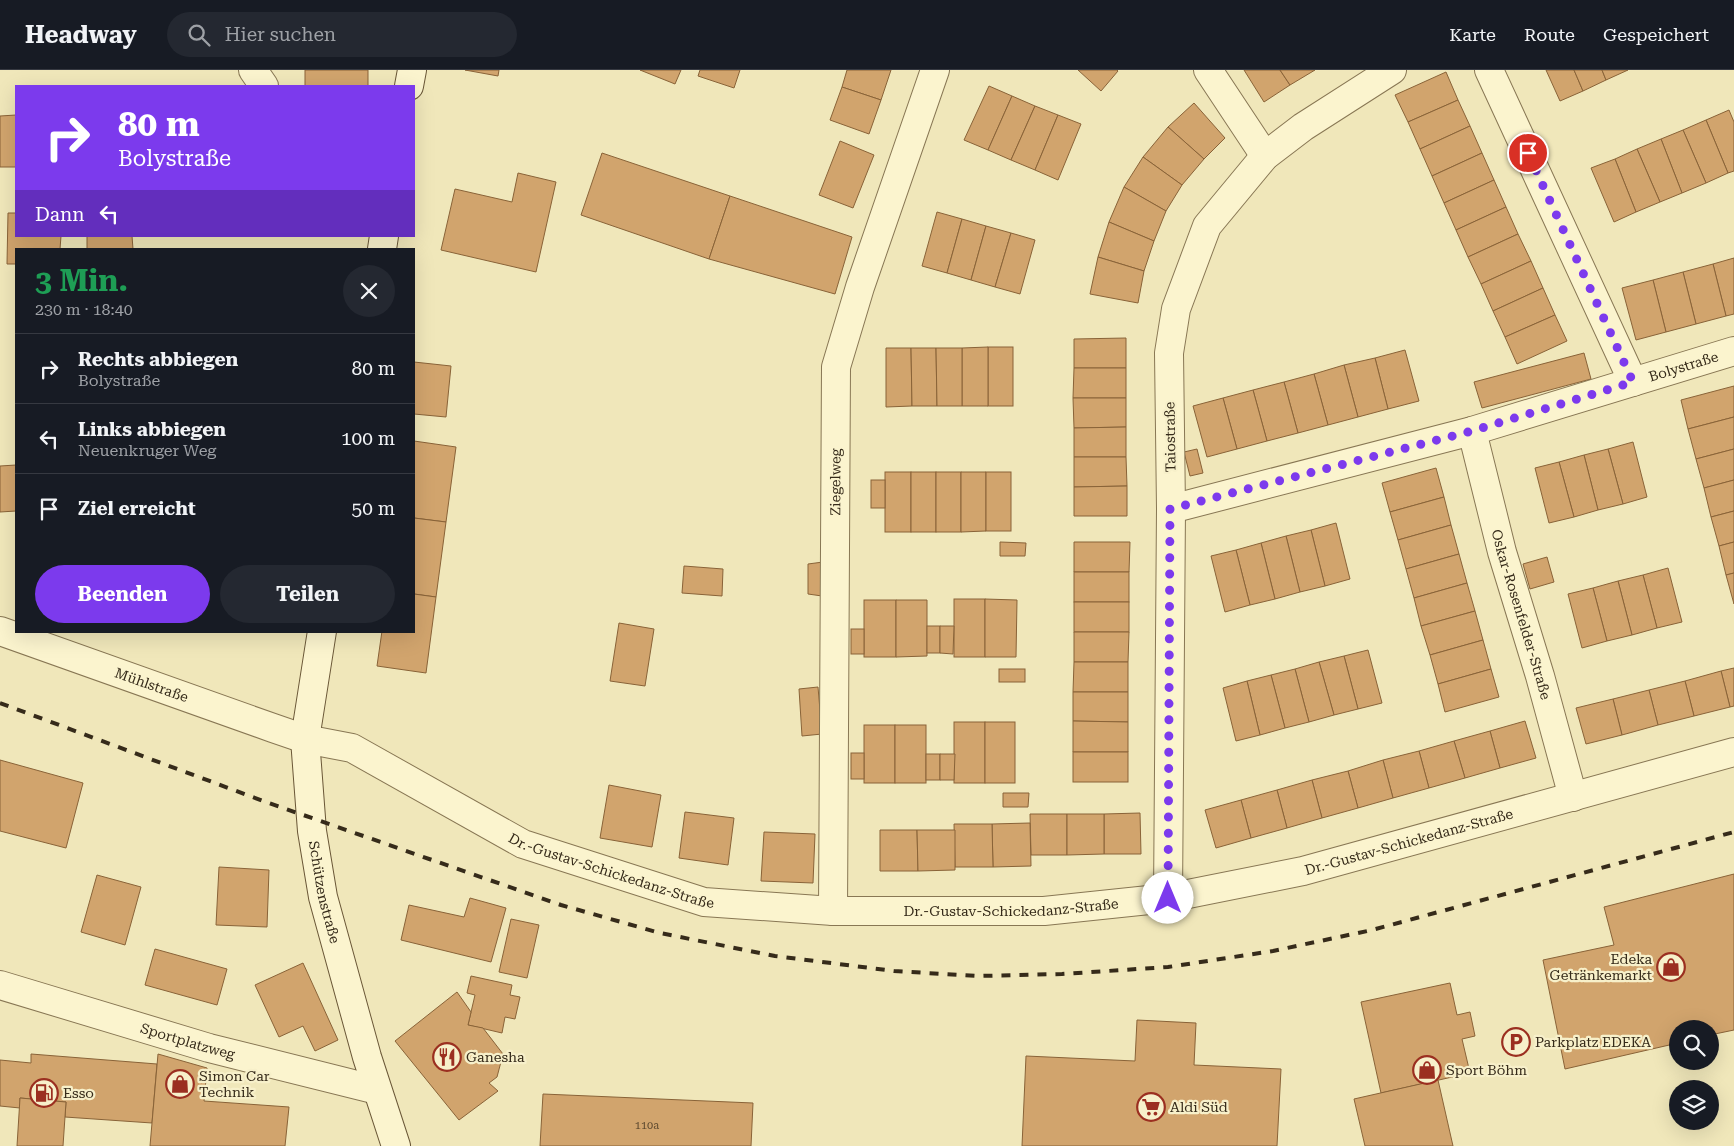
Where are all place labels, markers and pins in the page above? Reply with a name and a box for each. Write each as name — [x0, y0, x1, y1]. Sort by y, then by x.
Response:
pin — [1507, 132, 1549, 174]
place label: Edeka Getränkemarkt — [1550, 951, 1652, 983]
shop icon: Edeka Getränkemarkt — [1656, 952, 1686, 982]
parking icon: Parkplatz EDEKA — [1501, 1027, 1531, 1057]
place label: Parkplatz EDEKA — [1535, 1034, 1651, 1050]
restaurant icon: Ganesha — [432, 1042, 462, 1072]
place label: Ganesha — [466, 1049, 525, 1065]
shop icon: Sport Böhm — [1412, 1055, 1442, 1085]
place label: Sport Böhm — [1446, 1062, 1527, 1078]
place label: Simon Car Technik — [199, 1068, 270, 1100]
shop icon: Simon Car Technik — [165, 1069, 195, 1099]
fuel station icon: Esso — [29, 1078, 59, 1108]
place label: Esso — [63, 1085, 94, 1101]
supermarket icon: Aldi Süd — [1136, 1092, 1166, 1122]
place label: Aldi Süd — [1170, 1099, 1228, 1115]

